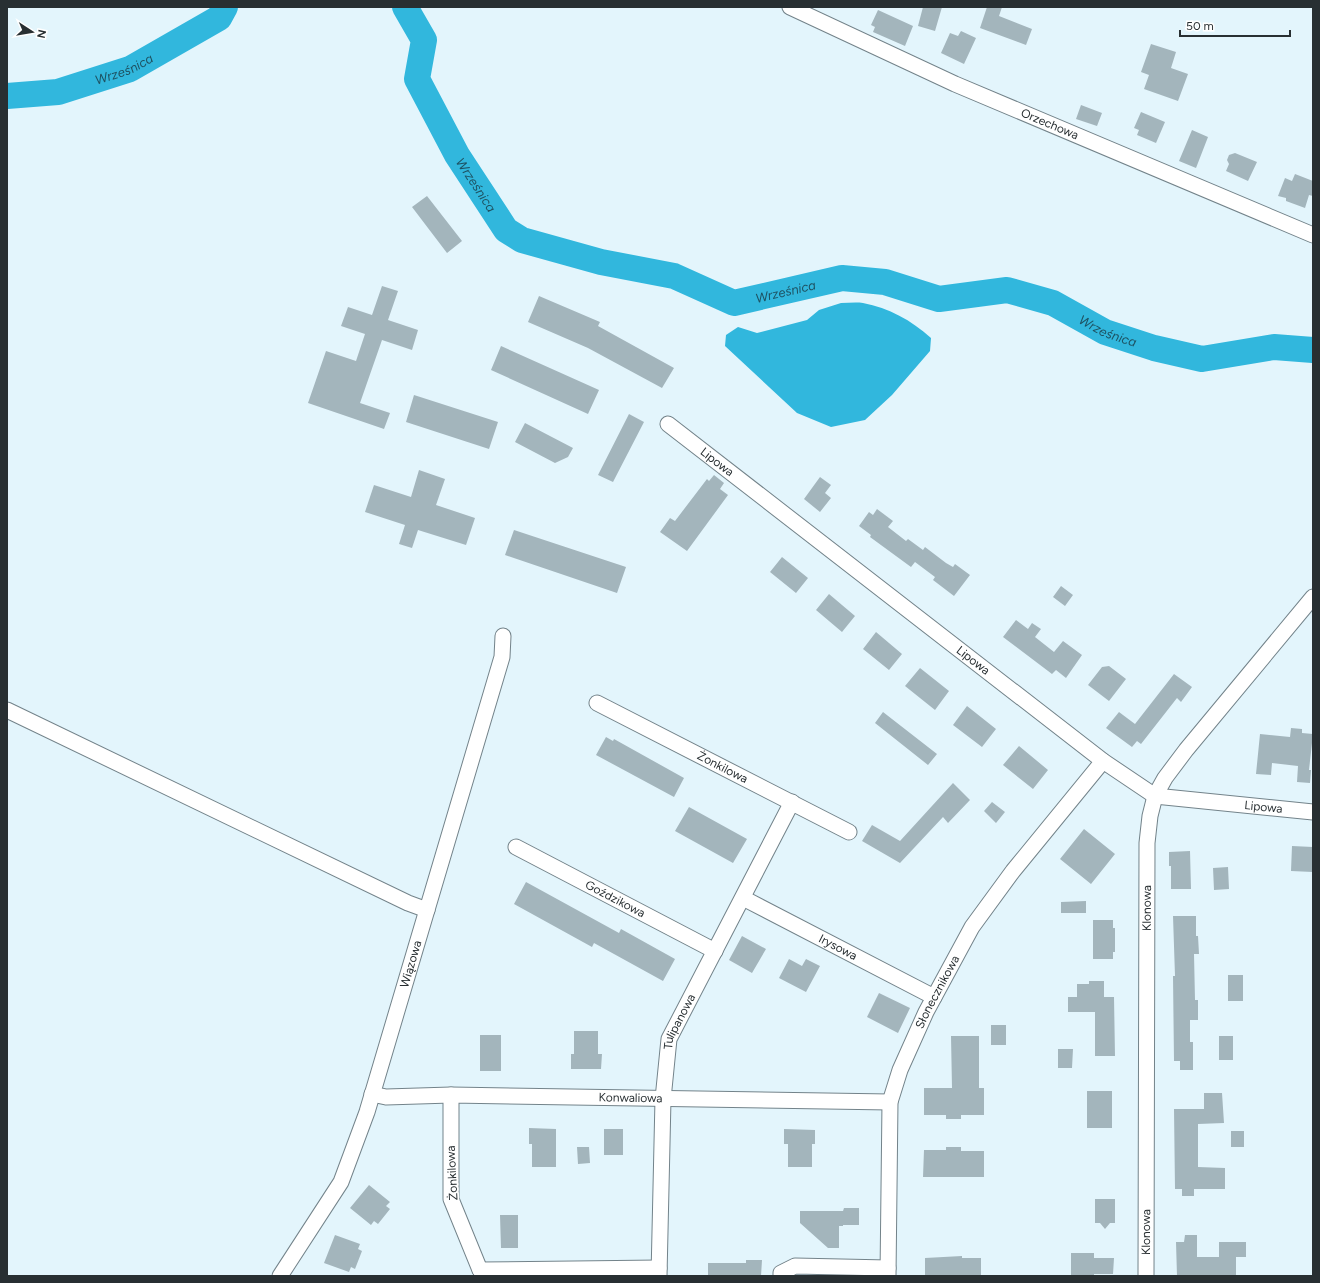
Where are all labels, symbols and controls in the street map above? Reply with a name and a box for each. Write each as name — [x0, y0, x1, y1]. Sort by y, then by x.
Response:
north arrow — [12, 12, 52, 52]
scale bar — [1180, 12, 1290, 38]
text: 50 m — [1186, 19, 1214, 33]
text: N — [34, 28, 49, 39]
water label: Wrześnica — [93, 50, 156, 87]
street label: Orzechowa — [1019, 106, 1081, 142]
water label: Wrześnica — [453, 155, 500, 215]
water label: Wrześnica — [754, 277, 817, 305]
water label: Wrześnica — [1076, 312, 1139, 349]
street label: Lipowa — [698, 445, 736, 479]
street label: Lipowa — [954, 643, 993, 678]
street label: Żonkilowa — [695, 749, 750, 786]
street label: Lipowa — [1244, 798, 1283, 816]
street label: Goździkowa — [583, 877, 648, 920]
street label: Klonowa — [1140, 885, 1154, 931]
street label: Irysowa — [816, 931, 860, 963]
street label: Wiązowa — [397, 939, 424, 989]
street label: Słonecznikowa — [912, 953, 962, 1031]
street label: Tulipanowa — [661, 992, 698, 1050]
street label: Konwaliowa — [599, 1090, 663, 1105]
street label: Żonkilowa — [444, 1145, 460, 1201]
street label: Klonowa — [1139, 1209, 1153, 1255]

